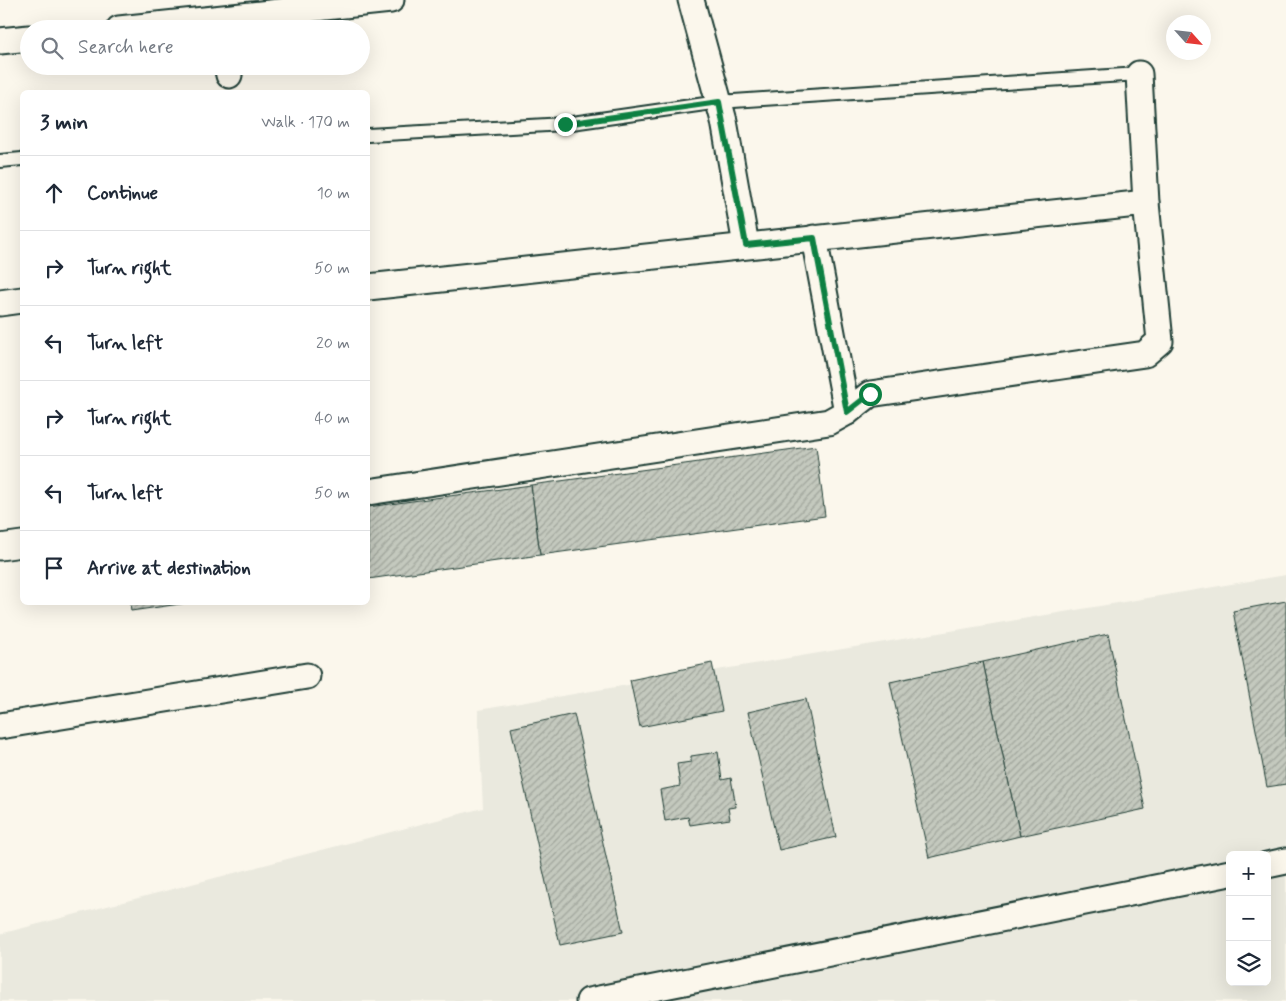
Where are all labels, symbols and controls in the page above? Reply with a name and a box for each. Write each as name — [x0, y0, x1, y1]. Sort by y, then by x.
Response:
north arrow — [1166, 15, 1211, 60]
search box — [20, 20, 370, 75]
icon: search — [38, 34, 66, 62]
text: Search here — [78, 35, 174, 60]
text: 3 min — [40, 109, 88, 137]
text: Walk · 170 m — [261, 112, 350, 133]
route end — [554, 113, 577, 136]
icon: ahead — [40, 179, 68, 207]
text: Continue — [87, 181, 158, 206]
text: 10 m — [317, 183, 350, 204]
icon: right — [40, 254, 68, 282]
text: Turn right — [87, 256, 171, 281]
text: 50 m — [314, 258, 350, 279]
icon: left — [40, 329, 68, 357]
text: Turn left — [87, 331, 163, 356]
text: 20 m — [316, 333, 350, 354]
route start — [859, 383, 882, 406]
icon: right — [40, 404, 68, 432]
text: Turn right — [87, 406, 171, 431]
text: 40 m — [314, 408, 350, 429]
icon: left — [40, 479, 68, 507]
text: Turn left — [87, 481, 163, 506]
text: 50 m — [314, 483, 350, 504]
icon: arrive — [40, 554, 68, 582]
text: Arrive at destination — [87, 556, 251, 581]
map controls — [1226, 851, 1271, 986]
button: + — [1226, 851, 1271, 896]
button: − — [1226, 896, 1271, 941]
button: layers — [1226, 941, 1271, 986]

